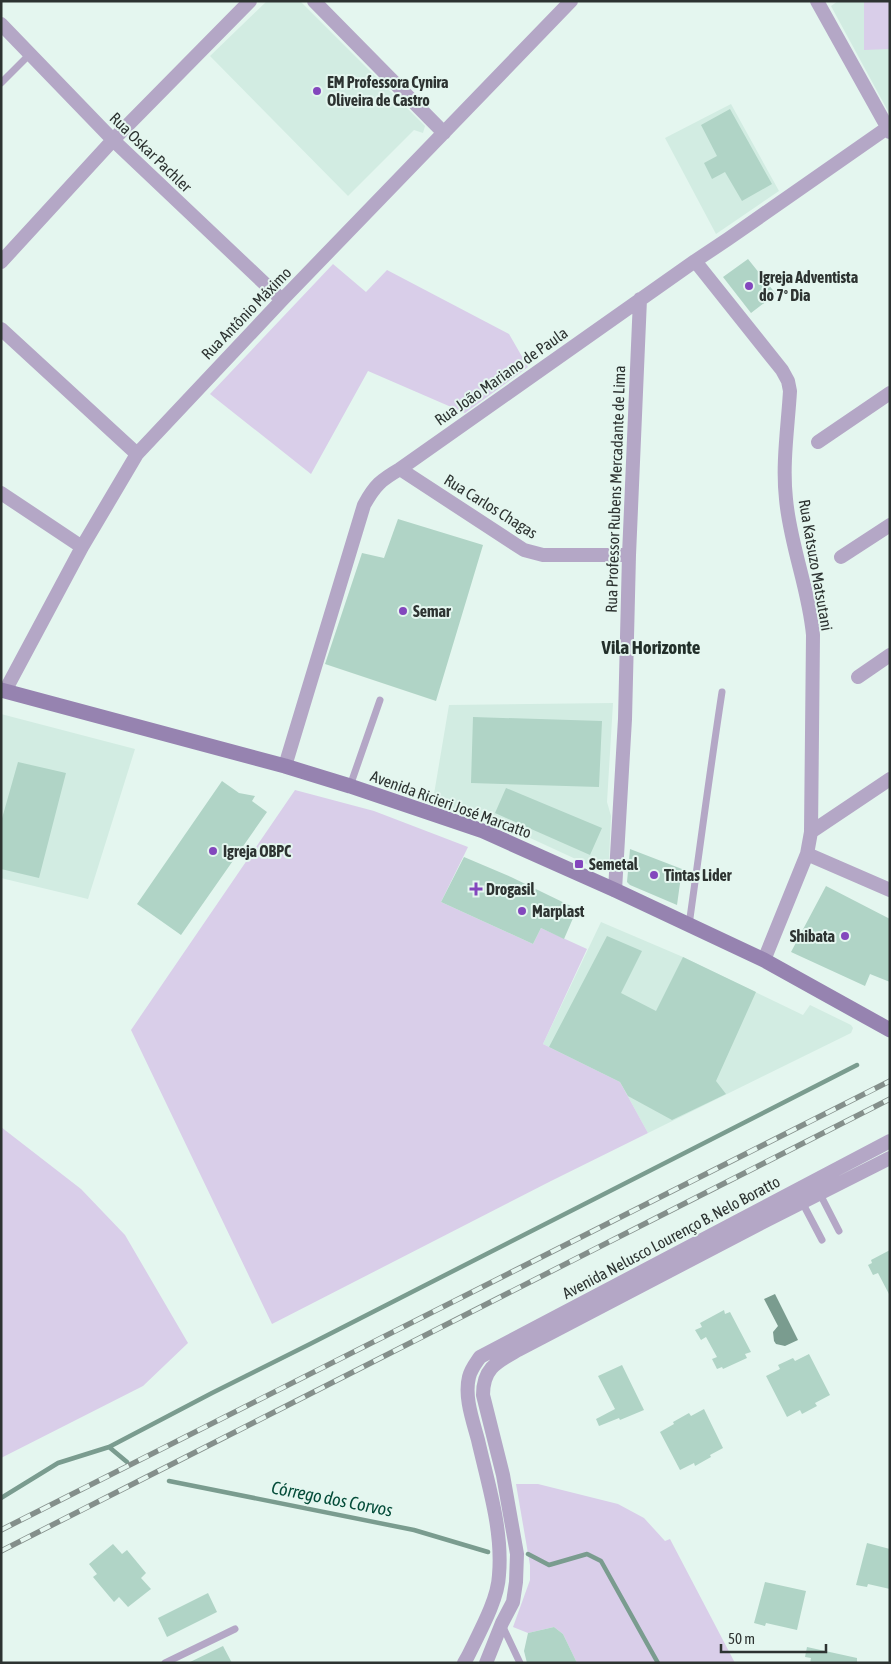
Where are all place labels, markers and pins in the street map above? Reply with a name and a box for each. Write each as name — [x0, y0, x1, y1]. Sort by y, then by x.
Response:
place label: EM Professora Cynira Oliveira de Castro — [327, 73, 448, 109]
marker: EM Professora Cynira Oliveira de Castro — [311, 85, 323, 97]
place label: Igreja Adventista do 7º Dia — [759, 268, 858, 304]
marker: Igreja Adventista do 7º Dia — [743, 280, 755, 292]
place label: Semar — [413, 602, 451, 620]
marker: Semar — [397, 605, 409, 617]
place label: Igreja OBPC — [223, 842, 292, 860]
marker: Igreja OBPC — [207, 845, 219, 857]
place label: Semetal — [589, 855, 639, 873]
marker: Semetal — [573, 858, 585, 870]
place label: Tintas Lider — [664, 866, 732, 884]
marker: Tintas Lider — [648, 869, 660, 881]
place label: Drogasil — [486, 880, 536, 898]
marker: Drogasil — [470, 883, 482, 895]
place label: Marplast — [532, 902, 585, 920]
marker: Marplast — [516, 905, 528, 917]
place label: Shibata — [790, 927, 835, 945]
marker: Shibata — [839, 930, 851, 942]

